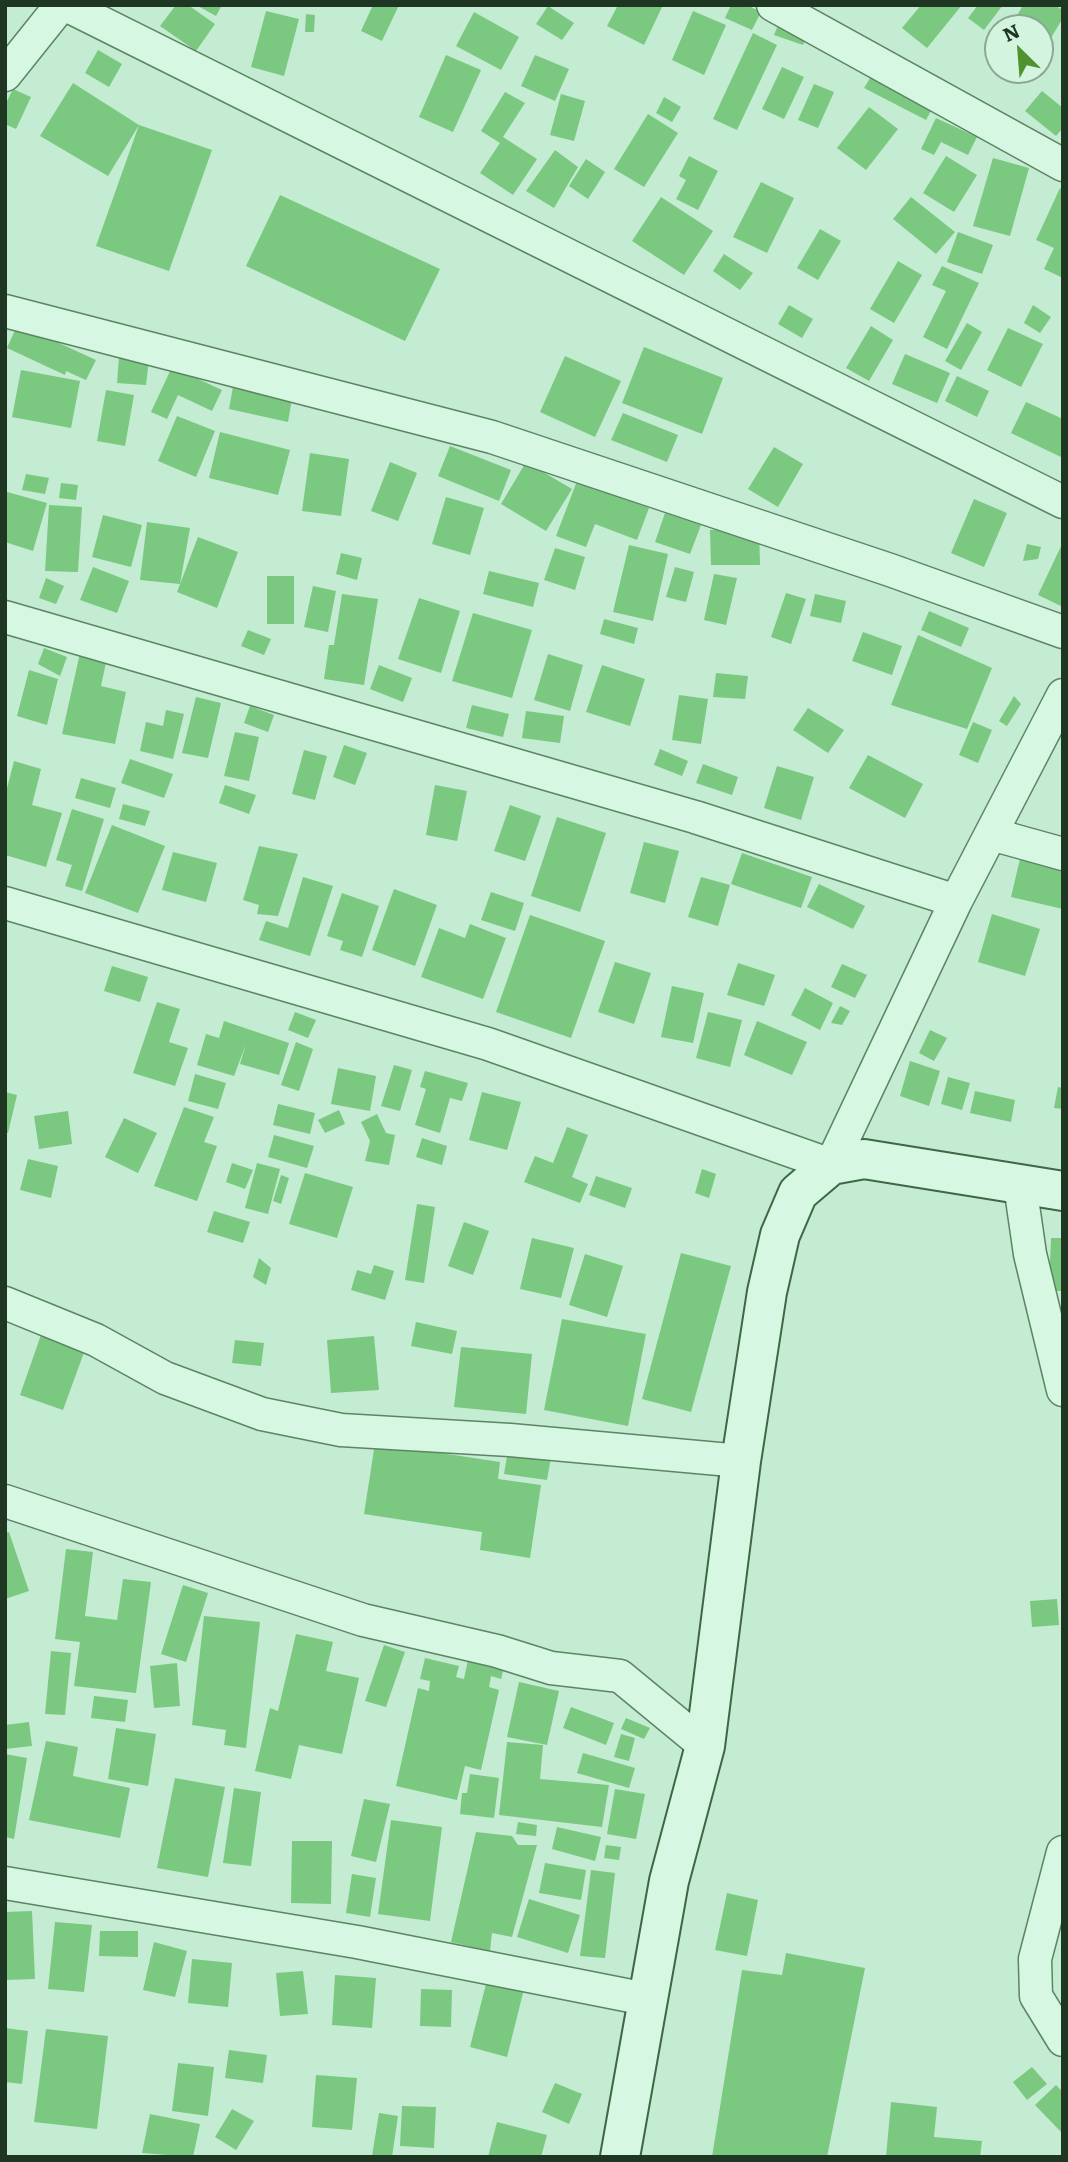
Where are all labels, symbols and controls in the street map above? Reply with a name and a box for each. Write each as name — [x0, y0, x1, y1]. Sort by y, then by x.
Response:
north arrow — [984, 14, 1054, 84]
text: N — [998, 16, 1024, 48]

